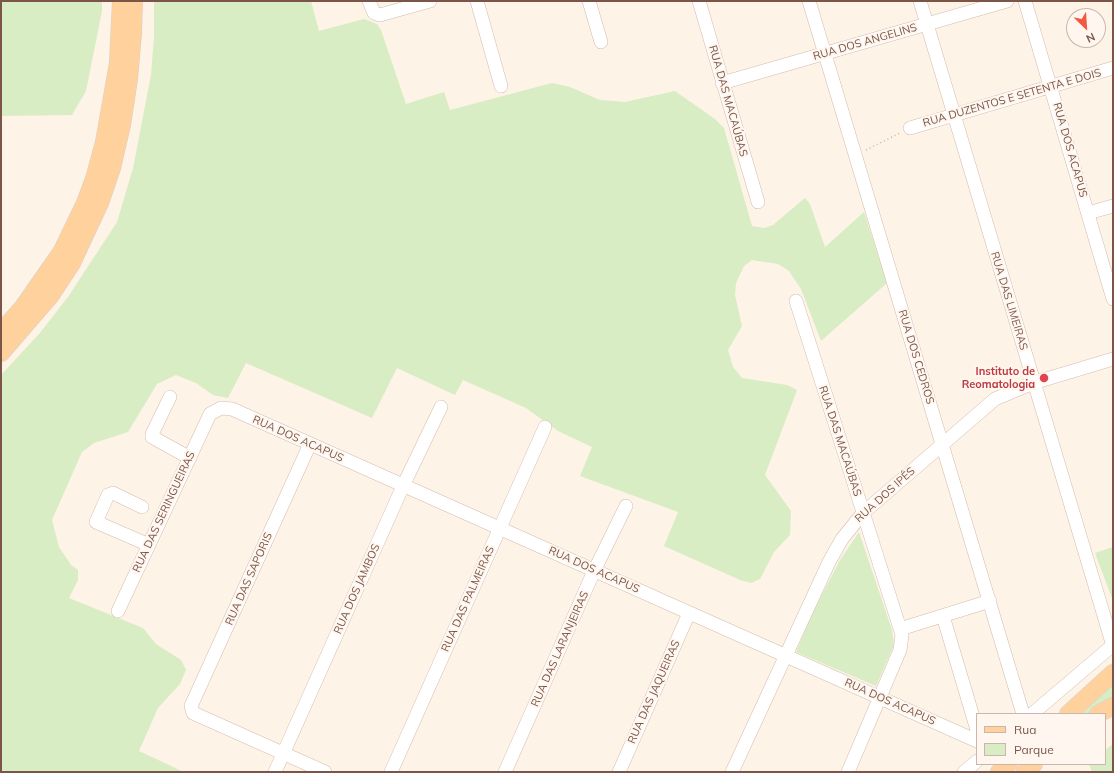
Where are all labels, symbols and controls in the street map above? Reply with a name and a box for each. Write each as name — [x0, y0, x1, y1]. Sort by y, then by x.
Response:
north arrow — [1066, 8, 1106, 48]
street label: RUA DOS ANGELINS — [811, 21, 919, 63]
text: N — [1084, 30, 1097, 46]
street label: RUA DAS MACAÚBAS — [706, 44, 750, 158]
street label: RUA DUZENTOS E SETENTA E DOIS — [921, 66, 1103, 130]
street label: RUA DOS ACAPUS — [1050, 101, 1090, 199]
street label: RUA DAS LIMEIRAS — [988, 250, 1030, 352]
street label: RUA DOS CEDROS — [895, 308, 937, 406]
place label: Instituto de Reomatologia — [962, 365, 1035, 391]
marker: Instituto de Reomatologia — [1038, 372, 1050, 384]
street label: RUA DAS MACAÚBAS — [816, 384, 864, 498]
street label: RUA DOS ACAPUS — [250, 413, 346, 465]
street label: RUA DAS SERINGUEIRAS — [130, 449, 198, 575]
street label: RUA DOS IPÊS — [852, 465, 918, 525]
street label: RUA DAS SAPORIS — [223, 531, 275, 627]
street label: RUA DOS JAMBOS — [331, 542, 383, 636]
street label: RUA DAS PALMEIRAS — [439, 544, 497, 654]
street label: RUA DOS ACAPUS — [546, 544, 642, 596]
street label: RUA DAS LARANJEIRAS — [528, 589, 592, 709]
street label: RUA DAS JAQUEIRAS — [625, 638, 683, 746]
street label: RUA DOS ACAPUS — [842, 676, 938, 728]
legend — [976, 713, 1106, 765]
text: Rua — [1014, 722, 1036, 737]
text: Parque — [1014, 742, 1054, 757]

